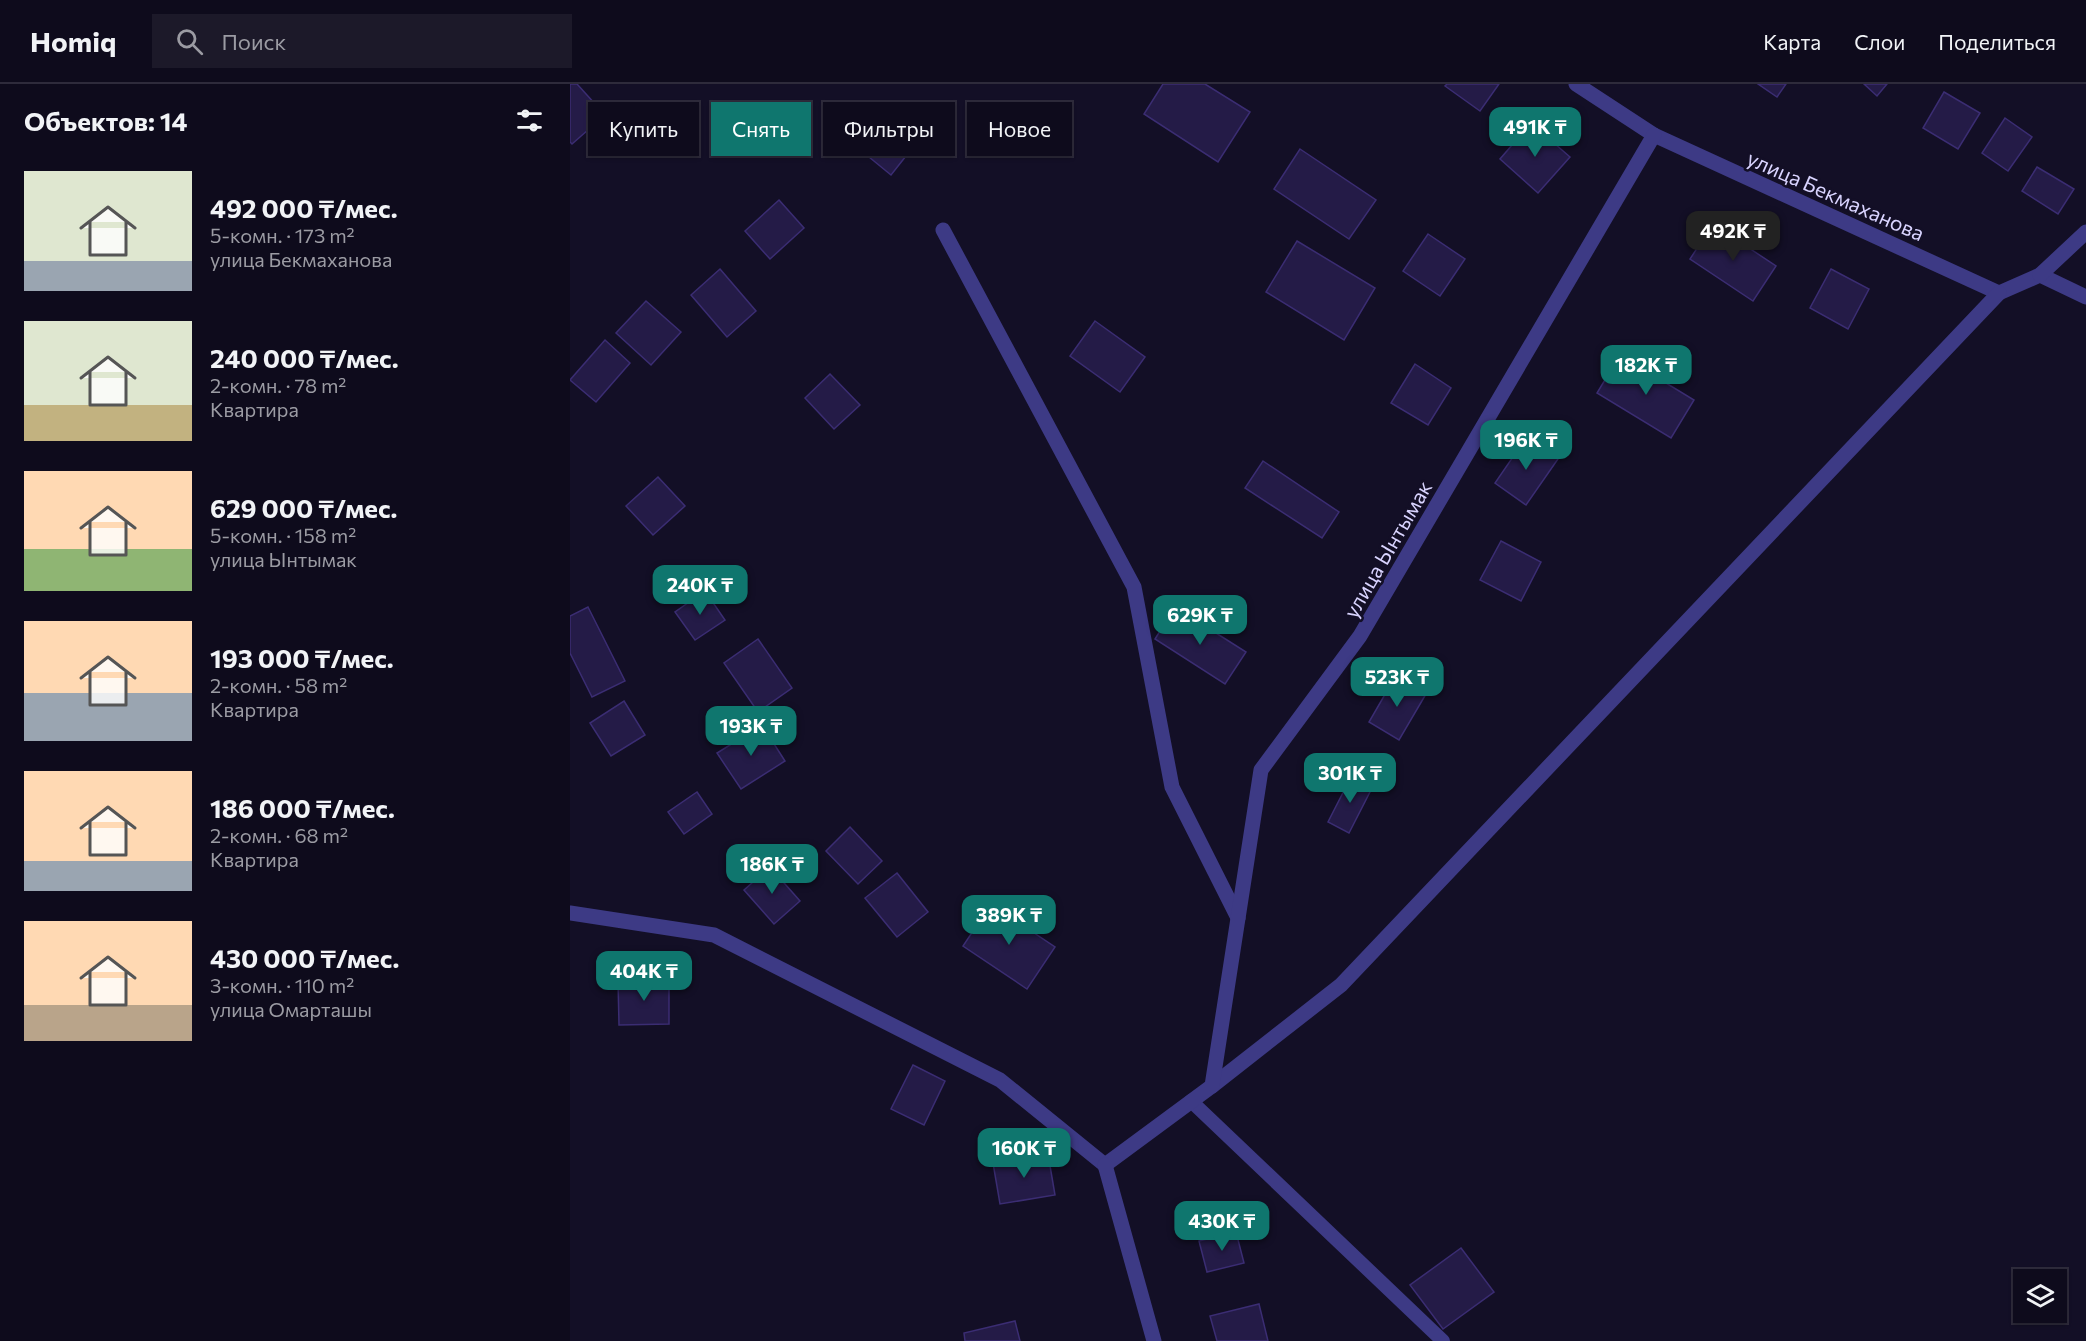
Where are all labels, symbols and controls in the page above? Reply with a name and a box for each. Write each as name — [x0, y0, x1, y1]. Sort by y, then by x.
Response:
search box — [152, 14, 572, 68]
text: Homiq — [30, 24, 116, 58]
icon: search — [173, 25, 206, 58]
text: Поиск — [221, 28, 286, 55]
text: Карта — [1763, 29, 1821, 54]
text: Слои — [1854, 29, 1905, 54]
text: Поделиться — [1938, 29, 2056, 54]
chip: Купить — [588, 102, 699, 156]
chip: Снять — [711, 102, 811, 156]
chip: Фильтры — [823, 102, 955, 156]
chip: Новое — [967, 102, 1072, 156]
icon: filters — [513, 104, 546, 137]
text: Объектов: 14 — [24, 105, 188, 136]
pin: 491K ₸ — [1486, 107, 1584, 158]
text: 491K ₸ — [1503, 114, 1567, 138]
street label: улица Бекмаханова — [1743, 145, 1929, 245]
text: 492 000 ₸/мес. — [210, 192, 398, 223]
icon: home — [72, 195, 144, 267]
pin: 492K ₸ — [1684, 211, 1782, 262]
text: 492K ₸ — [1700, 218, 1766, 242]
text: 5-комн. · 173 m² — [210, 223, 355, 247]
text: улица Бекмаханова — [210, 247, 392, 271]
text: 240 000 ₸/мес. — [210, 342, 399, 373]
icon: home — [72, 345, 144, 417]
pin: 182K ₸ — [1597, 345, 1695, 396]
text: 182K ₸ — [1615, 352, 1677, 376]
text: 2-комн. · 78 m² — [210, 373, 346, 397]
text: Квартира — [210, 397, 299, 421]
pin: 196K ₸ — [1477, 420, 1575, 471]
text: 196K ₸ — [1494, 427, 1558, 451]
street label: улица Ынтымак — [1338, 476, 1436, 622]
text: 629 000 ₸/мес. — [210, 492, 397, 523]
icon: home — [72, 495, 144, 567]
text: 5-комн. · 158 m² — [210, 523, 356, 547]
text: улица Ынтымак — [210, 547, 357, 571]
pin: 240K ₸ — [651, 565, 749, 616]
text: 240K ₸ — [667, 572, 733, 596]
pin: 629K ₸ — [1151, 595, 1249, 646]
text: 629K ₸ — [1167, 602, 1233, 626]
text: 193 000 ₸/мес. — [210, 642, 394, 673]
icon: home — [72, 645, 144, 717]
pin: 523K ₸ — [1348, 657, 1446, 708]
text: 523K ₸ — [1365, 664, 1429, 688]
text: 2-комн. · 58 m² — [210, 673, 347, 697]
text: Квартира — [210, 697, 299, 721]
pin: 193K ₸ — [702, 706, 800, 757]
text: 193K ₸ — [720, 713, 782, 737]
pin: 301K ₸ — [1301, 753, 1399, 804]
text: 301K ₸ — [1318, 760, 1382, 784]
text: 186 000 ₸/мес. — [210, 792, 395, 823]
icon: home — [72, 795, 144, 867]
text: 2-комн. · 68 m² — [210, 823, 348, 847]
pin: 186K ₸ — [723, 844, 821, 895]
text: Квартира — [210, 847, 299, 871]
text: 186K ₸ — [740, 851, 804, 875]
pin: 389K ₸ — [960, 895, 1058, 946]
text: 389K ₸ — [976, 902, 1042, 926]
text: 430 000 ₸/мес. — [210, 942, 399, 973]
icon: home — [72, 945, 144, 1017]
pin: 404K ₸ — [595, 951, 693, 1002]
text: 404K ₸ — [610, 958, 678, 982]
text: 3-комн. · 110 m² — [210, 973, 354, 997]
text: улица Омарташы — [210, 997, 372, 1021]
pin: 160K ₸ — [975, 1128, 1073, 1179]
text: 160K ₸ — [992, 1135, 1056, 1159]
pin: 430K ₸ — [1173, 1201, 1271, 1252]
text: 430K ₸ — [1188, 1208, 1256, 1232]
map controls — [2013, 1269, 2067, 1323]
button: layers — [2013, 1269, 2067, 1323]

